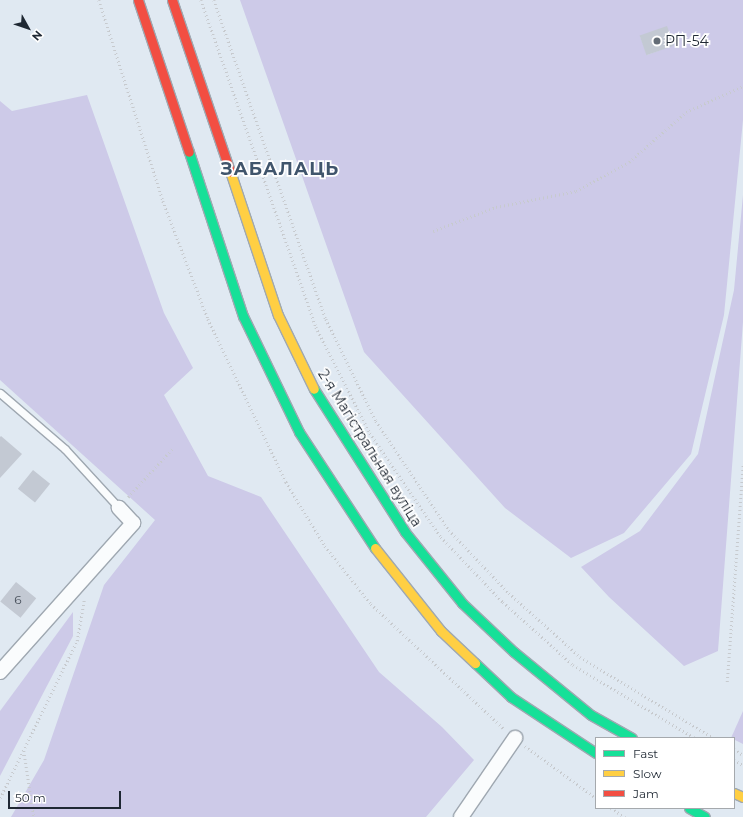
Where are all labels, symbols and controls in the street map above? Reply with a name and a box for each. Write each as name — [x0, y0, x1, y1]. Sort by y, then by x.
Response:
north arrow — [8, 8, 48, 48]
text: N — [29, 28, 45, 44]
place label: РП-54 — [665, 33, 709, 49]
marker: РП-54 — [652, 36, 662, 46]
district label: ЗАБАЛАЦЬ — [221, 158, 339, 180]
street label: 2-я Магістральная вуліца — [315, 366, 425, 530]
house number: 6 — [14, 593, 22, 607]
legend — [595, 737, 735, 809]
text: Fast — [633, 746, 658, 761]
text: Slow — [633, 766, 662, 781]
scale bar — [10, 783, 123, 809]
text: Jam — [633, 786, 659, 801]
text: 50 m — [15, 790, 46, 805]

